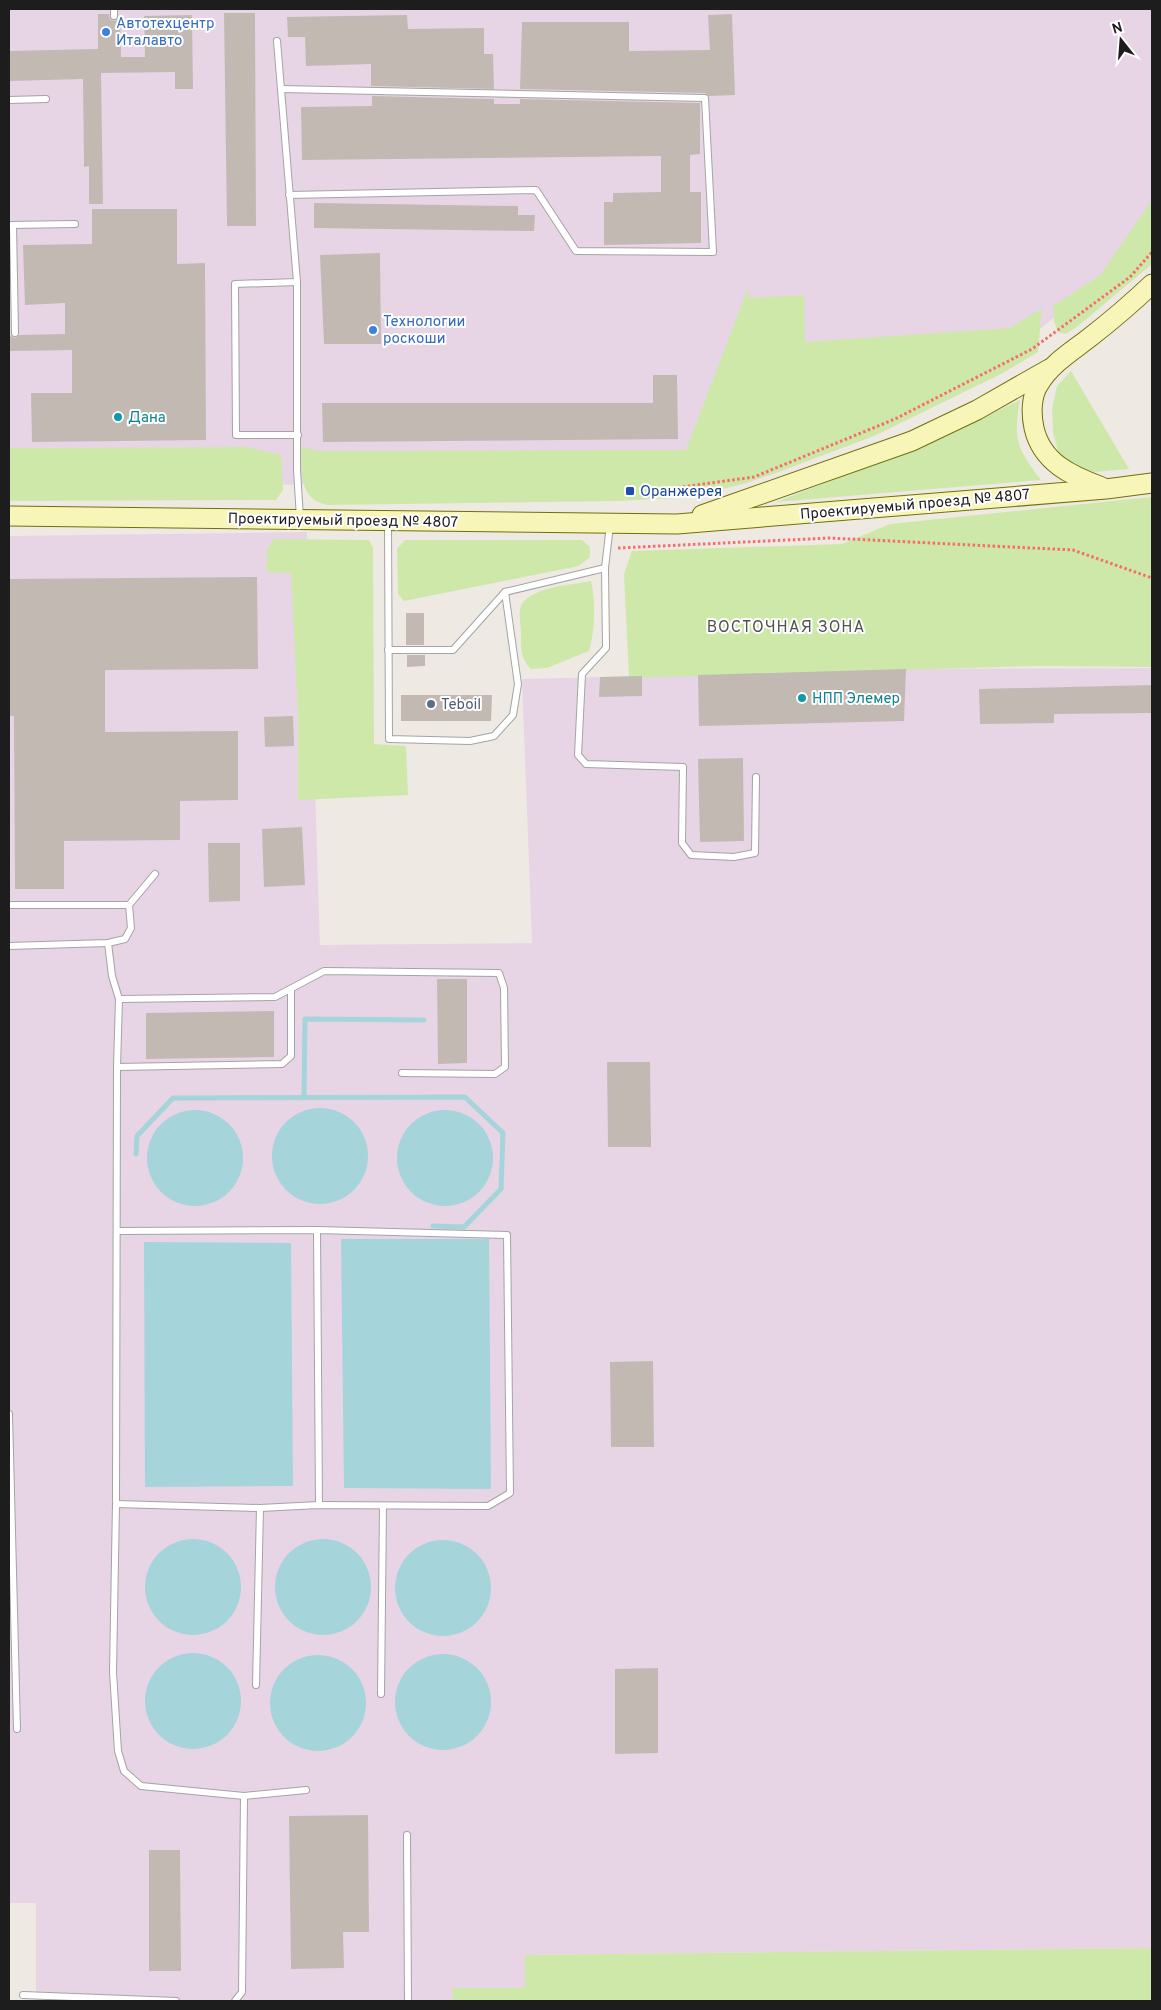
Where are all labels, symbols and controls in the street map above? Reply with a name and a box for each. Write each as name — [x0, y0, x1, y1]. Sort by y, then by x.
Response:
place label: Автотехцентр Италавто — [116, 15, 214, 51]
north arrow — [1096, 15, 1146, 65]
text: N — [1110, 19, 1125, 39]
marker: Автотехцентр Италавто — [100, 26, 112, 38]
place label: Технологии роскоши — [383, 313, 465, 349]
marker: Технологии роскоши — [367, 324, 379, 336]
place label: Дана — [128, 409, 166, 428]
marker: Дана — [112, 411, 124, 423]
place label: Оранжерея — [640, 483, 722, 502]
marker: Оранжерея — [624, 485, 636, 497]
street label: Проектируемый проезд № 4807 — [799, 486, 1031, 525]
street label: Проектируемый проезд № 4807 — [228, 510, 459, 533]
district label: ВОСТОЧНАЯ ЗОНА — [707, 618, 865, 638]
place label: НПП Элемер — [812, 690, 900, 709]
marker: НПП Элемер — [796, 692, 808, 704]
place label: Teboil — [441, 696, 481, 715]
marker: Teboil — [425, 698, 437, 710]

